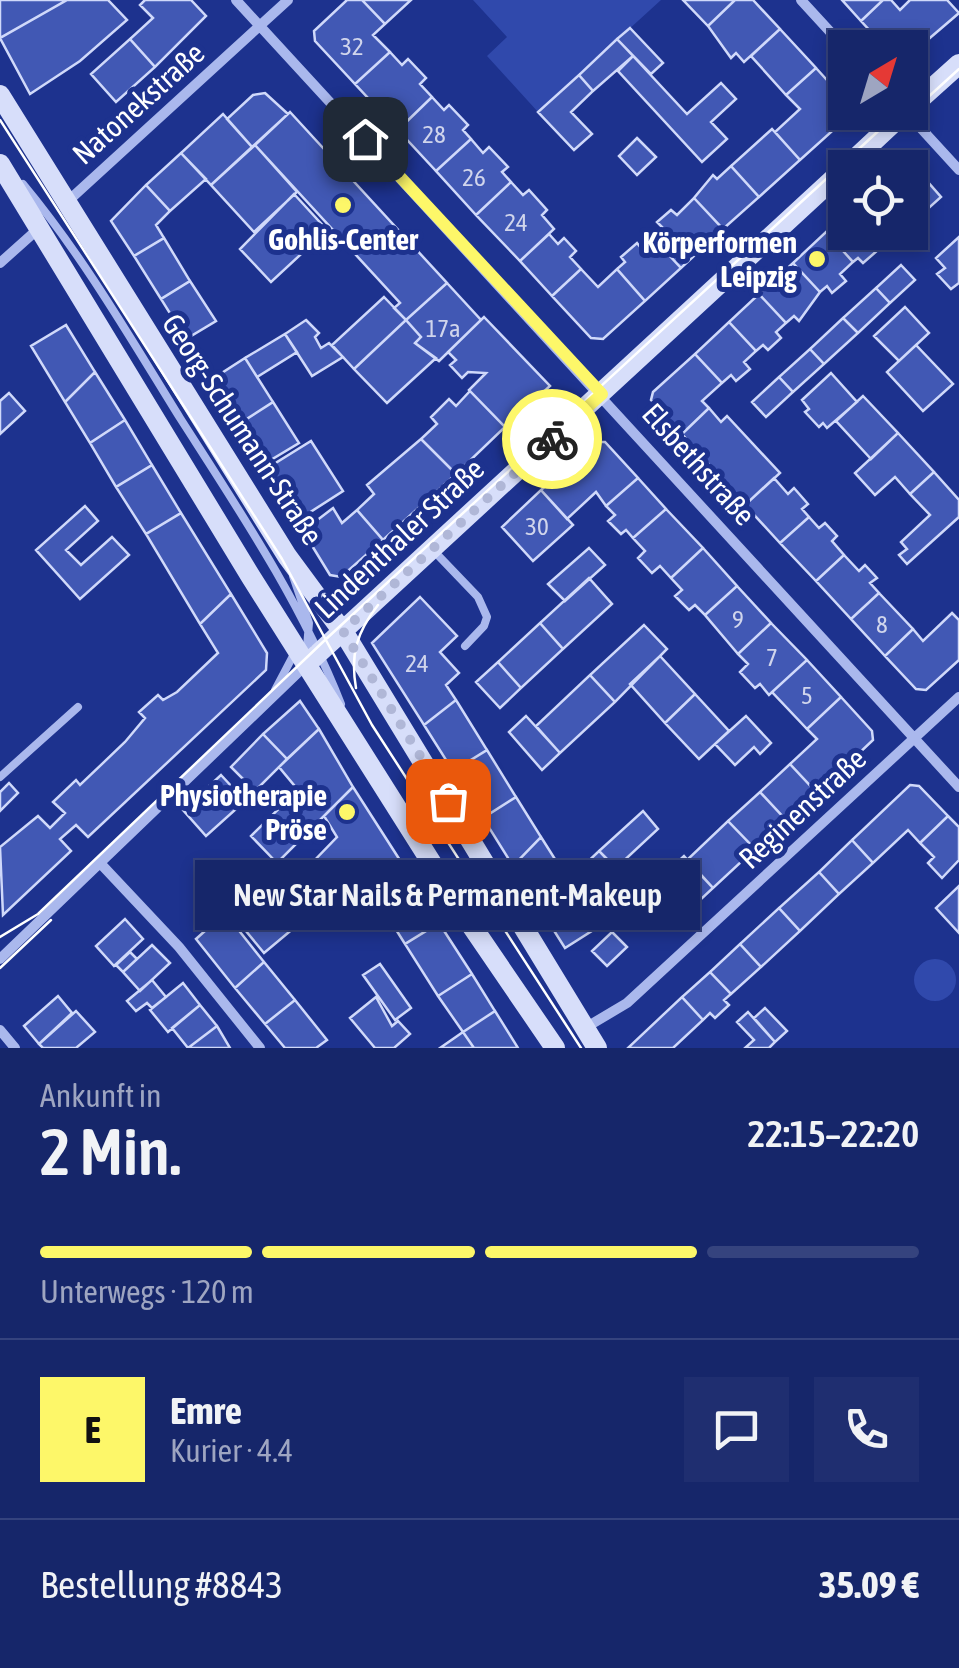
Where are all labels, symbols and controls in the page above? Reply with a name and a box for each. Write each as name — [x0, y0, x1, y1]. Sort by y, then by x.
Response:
north arrow — [828, 30, 928, 130]
map controls — [828, 30, 928, 250]
house number: 32 — [340, 32, 364, 60]
street label: Natonekstraße — [65, 35, 211, 171]
pin — [323, 97, 408, 182]
icon: home — [338, 112, 393, 167]
house number: 28 — [422, 120, 446, 148]
button: locate — [828, 150, 928, 250]
house number: 26 — [462, 163, 486, 191]
marker: Gohlis-Center — [332, 194, 354, 216]
house number: 24 — [504, 208, 528, 236]
place label: Gohlis-Center — [268, 222, 419, 256]
place label: Körperformen Leipzig — [643, 225, 797, 293]
marker: Körperformen Leipzig — [806, 248, 828, 270]
street label: Georg-Schumann-Straße — [156, 307, 330, 551]
house number: 17a — [425, 314, 461, 342]
courier — [502, 389, 602, 489]
street label: Elsbethstraße — [636, 396, 762, 532]
icon: bike — [525, 412, 580, 467]
street label: Lindenthaler Straße — [308, 451, 490, 625]
house number: 30 — [525, 512, 549, 540]
house number: 9 — [732, 605, 744, 633]
house number: 8 — [876, 610, 888, 638]
house number: 7 — [766, 643, 778, 671]
house number: 24 — [405, 649, 429, 677]
house number: 5 — [801, 681, 813, 709]
street label: Reginenstraße — [732, 741, 872, 875]
pin — [406, 759, 491, 844]
icon: bag — [421, 774, 476, 829]
place label: Physiotherapie Pröse — [160, 778, 327, 846]
marker: Physiotherapie Pröse — [336, 801, 358, 823]
callout: New Star Nails & Permanent-Makeup — [195, 861, 700, 931]
text: New Star Nails & Permanent-Makeup — [233, 876, 662, 913]
text: Ankunft in — [40, 1077, 162, 1114]
text: 22:15–22:20 — [747, 1112, 919, 1155]
text: 2 Min. — [40, 1114, 181, 1189]
text: Unterwegs · 120 m — [40, 1273, 254, 1310]
button: chat — [684, 1377, 789, 1482]
button: phone — [814, 1377, 919, 1482]
text: Emre — [170, 1389, 242, 1432]
text: E — [84, 1408, 101, 1451]
text: Kurier · 4.4 — [170, 1432, 293, 1469]
text: Bestellung #8843 — [40, 1563, 283, 1606]
text: 35.09 € — [818, 1563, 919, 1606]

